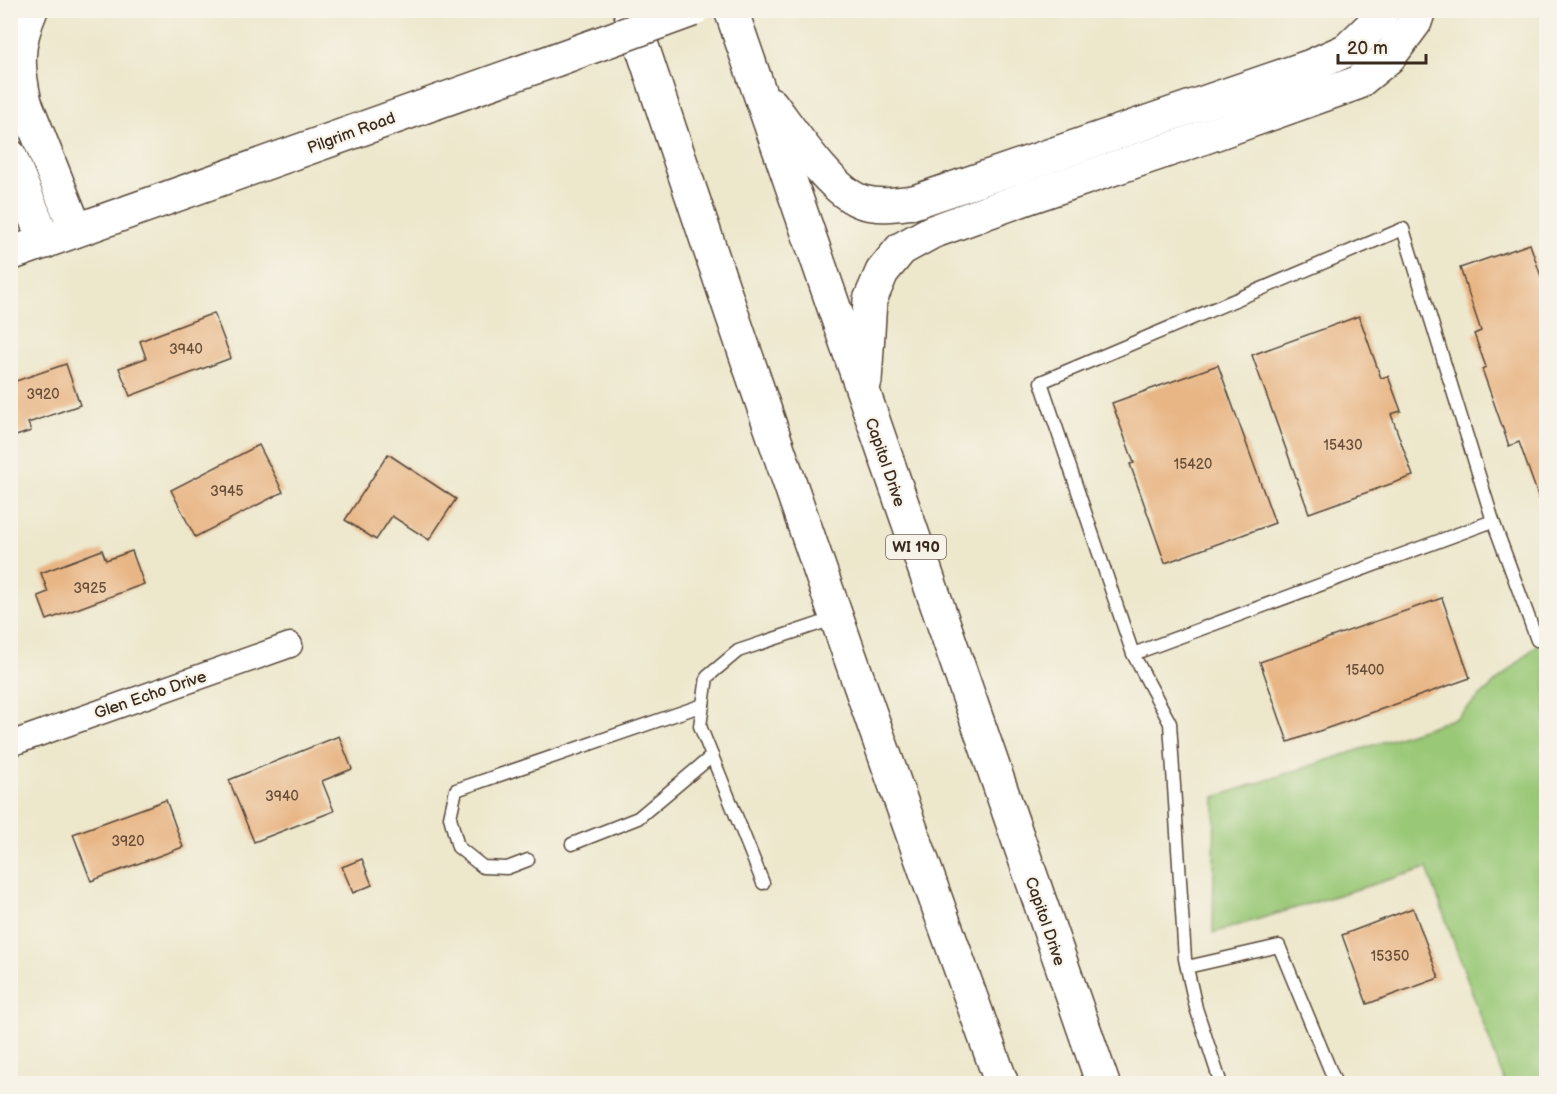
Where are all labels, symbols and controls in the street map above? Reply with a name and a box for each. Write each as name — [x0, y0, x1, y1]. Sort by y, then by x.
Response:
scale bar — [1338, 27, 1426, 65]
text: 20 m — [1347, 38, 1388, 59]
street label: Pilgrim Road — [305, 109, 398, 158]
house number: 3940 — [169, 341, 203, 358]
house number: 3920 — [26, 386, 60, 403]
street label: Capitol Drive — [861, 416, 909, 510]
house number: 15430 — [1324, 437, 1362, 454]
house number: 15420 — [1174, 456, 1212, 473]
house number: 3945 — [210, 483, 244, 500]
road number: WI 190 — [886, 535, 946, 559]
house number: 3925 — [74, 580, 106, 597]
house number: 15400 — [1346, 662, 1384, 679]
street label: Glen Echo Drive — [92, 667, 209, 723]
house number: 3940 — [265, 788, 299, 805]
house number: 3920 — [111, 833, 145, 850]
street label: Capitol Drive — [1021, 875, 1069, 969]
house number: 15350 — [1371, 948, 1409, 965]

